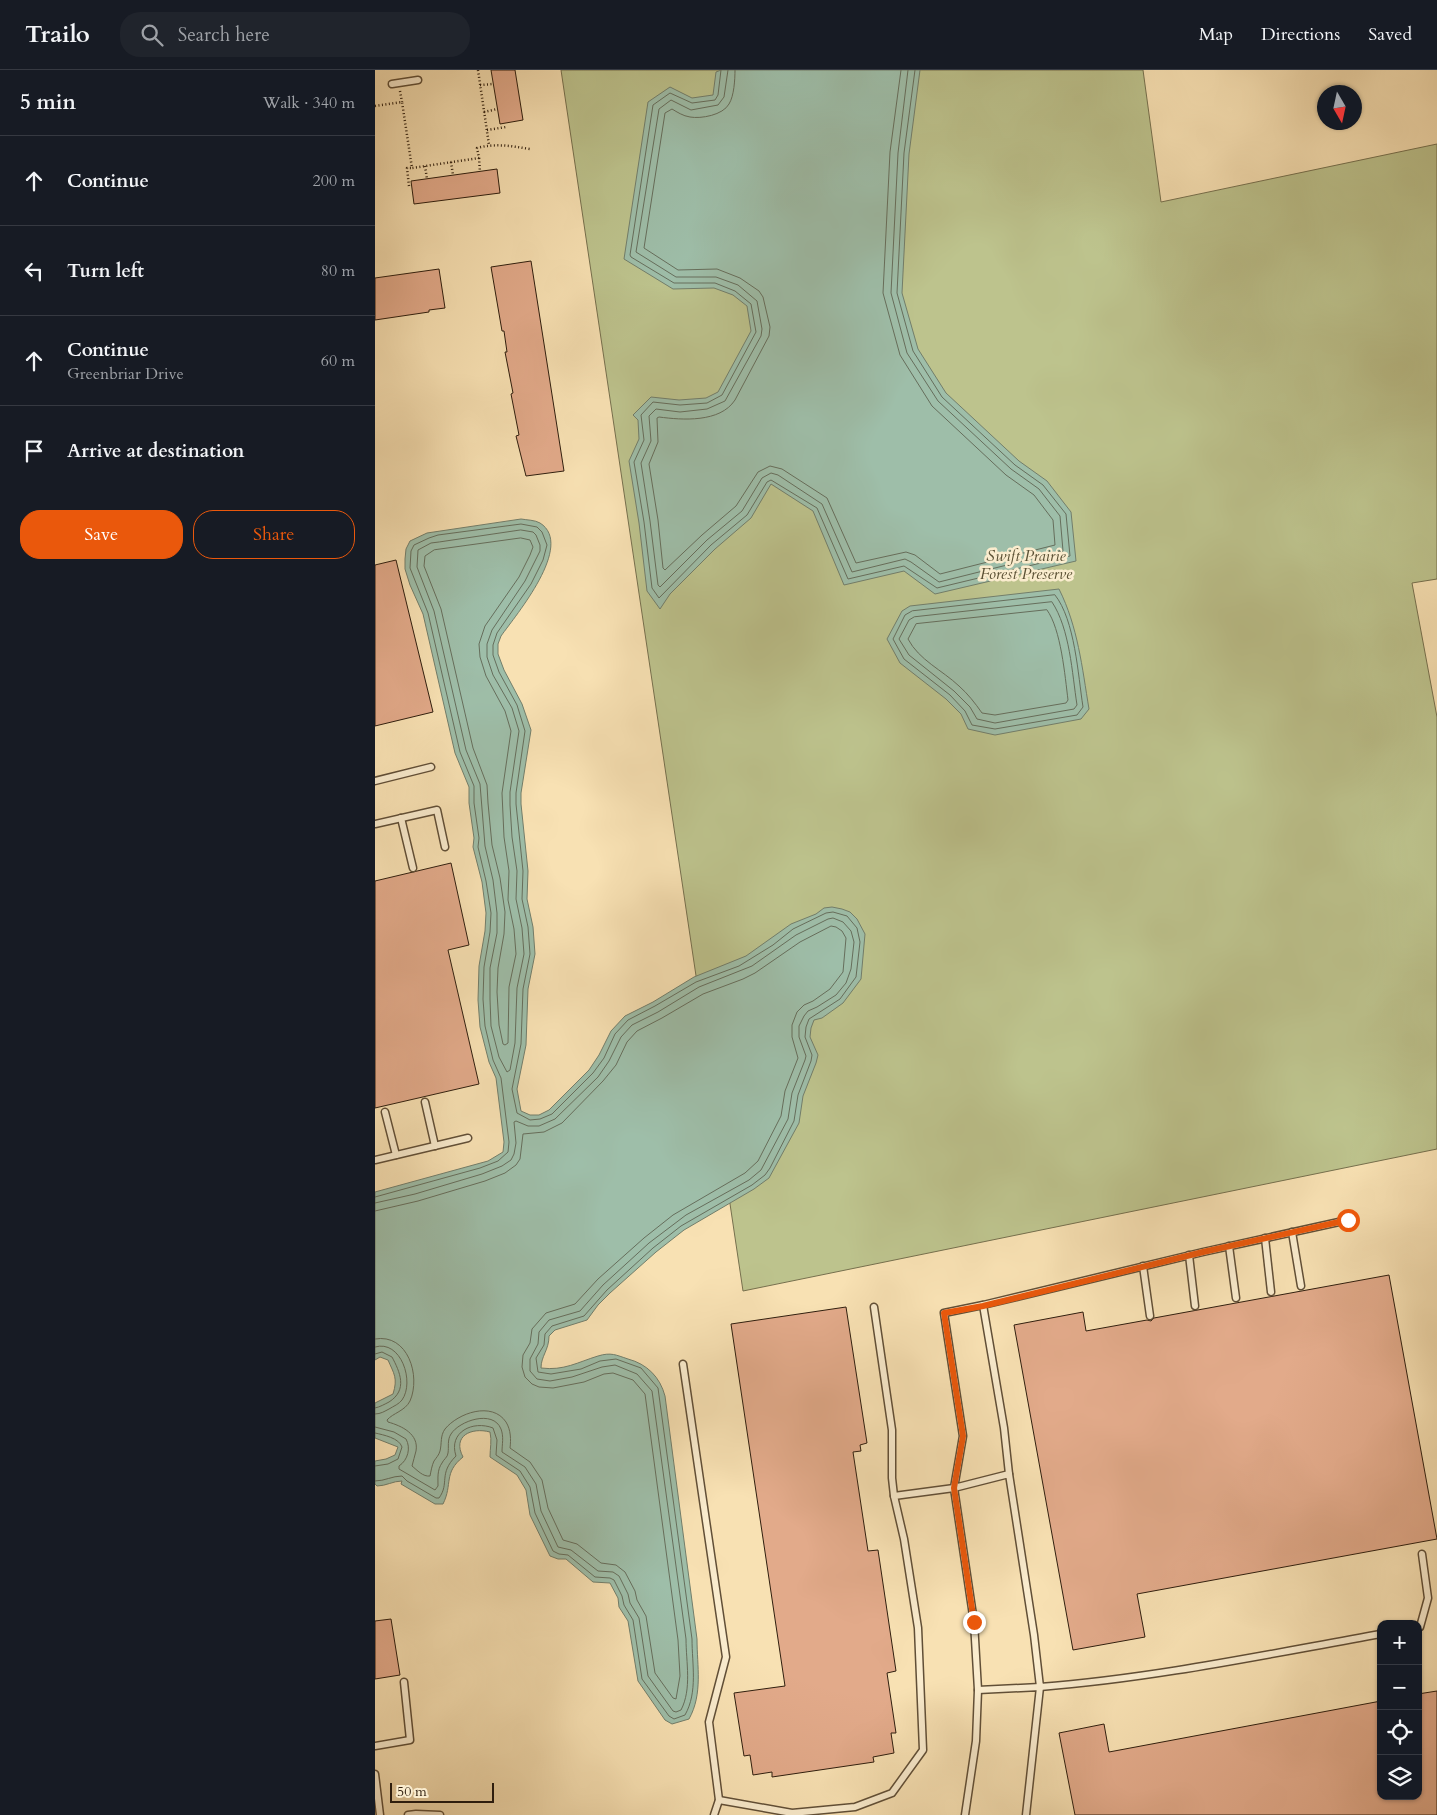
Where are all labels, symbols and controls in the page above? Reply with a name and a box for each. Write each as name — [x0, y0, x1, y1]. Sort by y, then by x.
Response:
search box — [120, 12, 470, 57]
text: Trailo — [25, 18, 90, 51]
icon: search — [138, 21, 166, 49]
text: Search here — [178, 22, 270, 48]
text: Map — [1199, 22, 1233, 47]
text: Directions — [1261, 22, 1340, 47]
text: Saved — [1368, 22, 1412, 47]
north arrow — [1317, 85, 1362, 130]
text: 5 min — [20, 88, 76, 117]
text: Walk · 340 m — [263, 92, 355, 114]
icon: ahead — [20, 167, 48, 195]
text: Continue — [67, 168, 149, 194]
text: 200 m — [313, 170, 355, 192]
icon: left — [20, 257, 48, 285]
text: Turn left — [67, 258, 144, 284]
text: 80 m — [321, 260, 355, 282]
text: Continue — [67, 337, 149, 363]
icon: ahead — [20, 347, 48, 375]
text: 60 m — [321, 350, 355, 372]
text: Greenbriar Drive — [67, 363, 184, 385]
icon: arrive — [20, 437, 48, 465]
text: Arrive at destination — [67, 438, 244, 464]
button: Save — [20, 510, 183, 559]
button: Share — [193, 510, 355, 559]
park label: Swift Prairie Forest Preserve — [980, 545, 1073, 585]
route start — [1337, 1209, 1360, 1232]
route end — [963, 1611, 986, 1634]
map controls — [1377, 1620, 1422, 1800]
button: + — [1377, 1620, 1422, 1665]
button: − — [1377, 1665, 1422, 1710]
button: locate — [1377, 1710, 1422, 1755]
button: layers — [1377, 1755, 1422, 1800]
scale bar — [390, 1780, 494, 1803]
text: 50 m — [397, 1782, 427, 1801]

